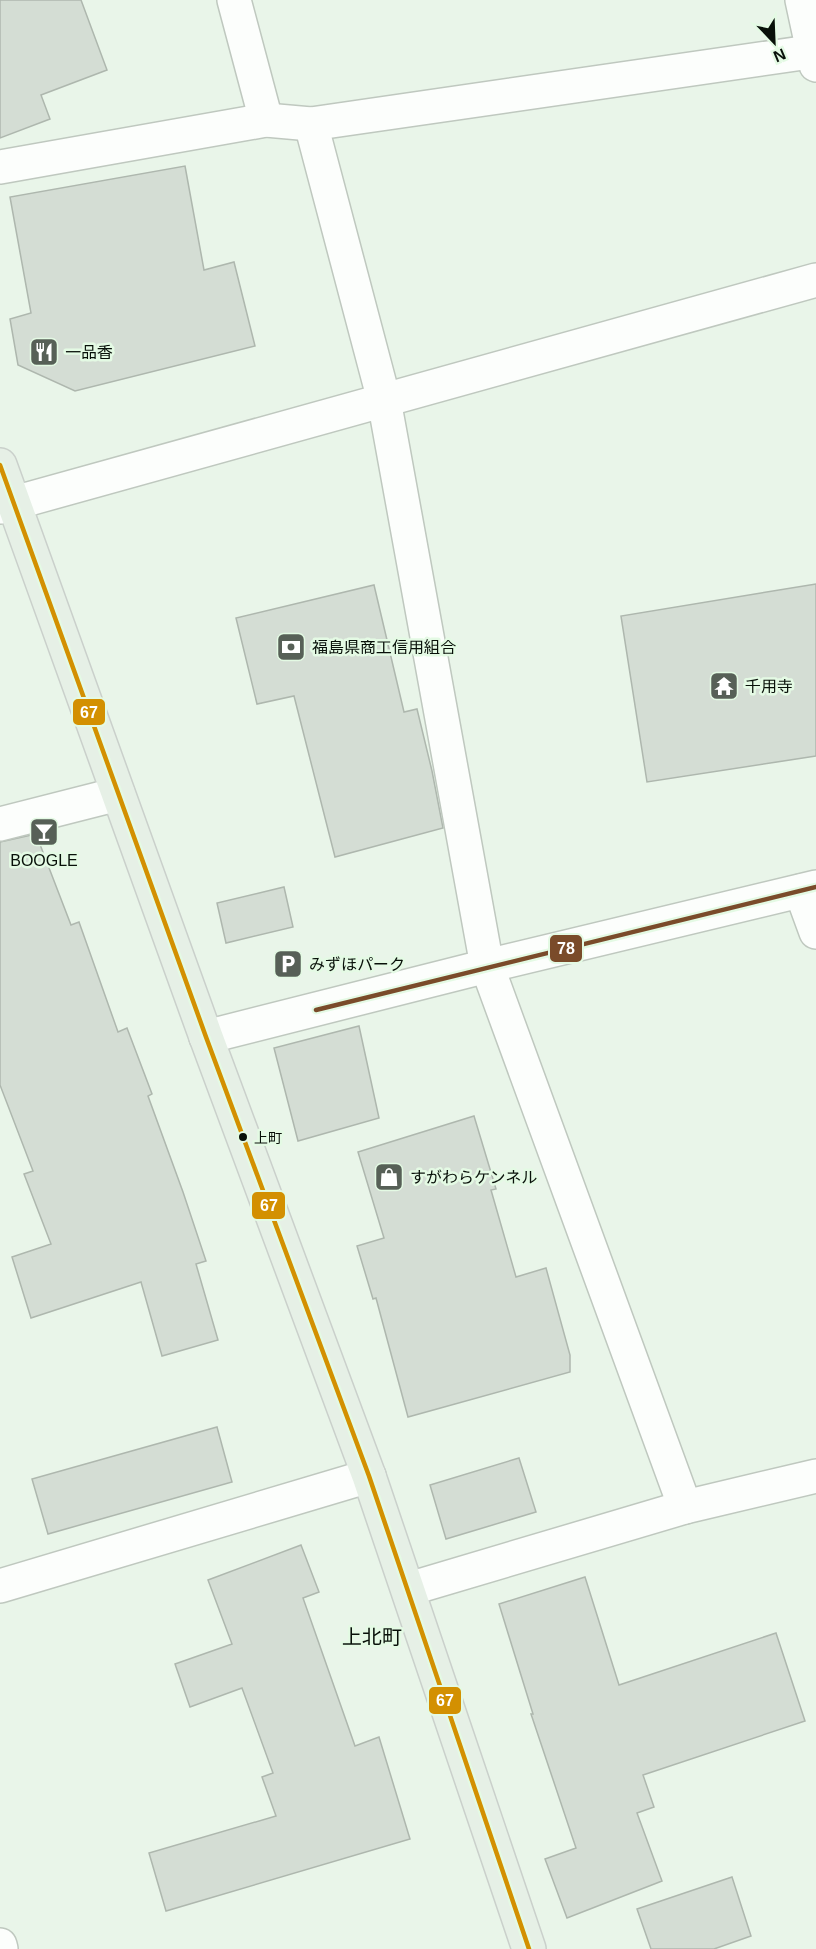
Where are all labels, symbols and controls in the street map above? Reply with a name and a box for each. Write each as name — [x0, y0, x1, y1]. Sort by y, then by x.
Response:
north arrow — [744, 12, 804, 72]
text: N — [771, 45, 788, 65]
restaurant icon: 一品香 — [28, 336, 60, 368]
place label: 一品香 — [65, 344, 113, 361]
bank icon: 福島県商工信用組合 — [275, 631, 307, 663]
place label: 福島県商工信用組合 — [312, 639, 456, 656]
temple icon: 千用寺 — [708, 670, 740, 702]
place label: 千用寺 — [745, 678, 793, 695]
line badge: 67 — [72, 698, 106, 726]
text: 67 — [80, 704, 98, 721]
bar icon: BOOGLE — [28, 816, 60, 848]
place label: BOOGLE — [10, 852, 78, 869]
line badge: 78 — [549, 934, 583, 963]
text: 78 — [557, 940, 575, 957]
parking icon: みずほパーク — [272, 948, 304, 980]
place label: みずほパーク — [309, 956, 405, 973]
place label: 上町 — [254, 1130, 282, 1146]
marker: 上町 — [237, 1131, 249, 1143]
shop icon: すがわらケンネル — [373, 1161, 405, 1193]
place label: すがわらケンネル — [410, 1169, 537, 1186]
line badge: 67 — [251, 1191, 286, 1220]
text: 67 — [260, 1197, 278, 1214]
district label: 上北町 — [342, 1626, 402, 1648]
line badge: 67 — [428, 1686, 462, 1715]
text: 67 — [436, 1692, 454, 1709]

